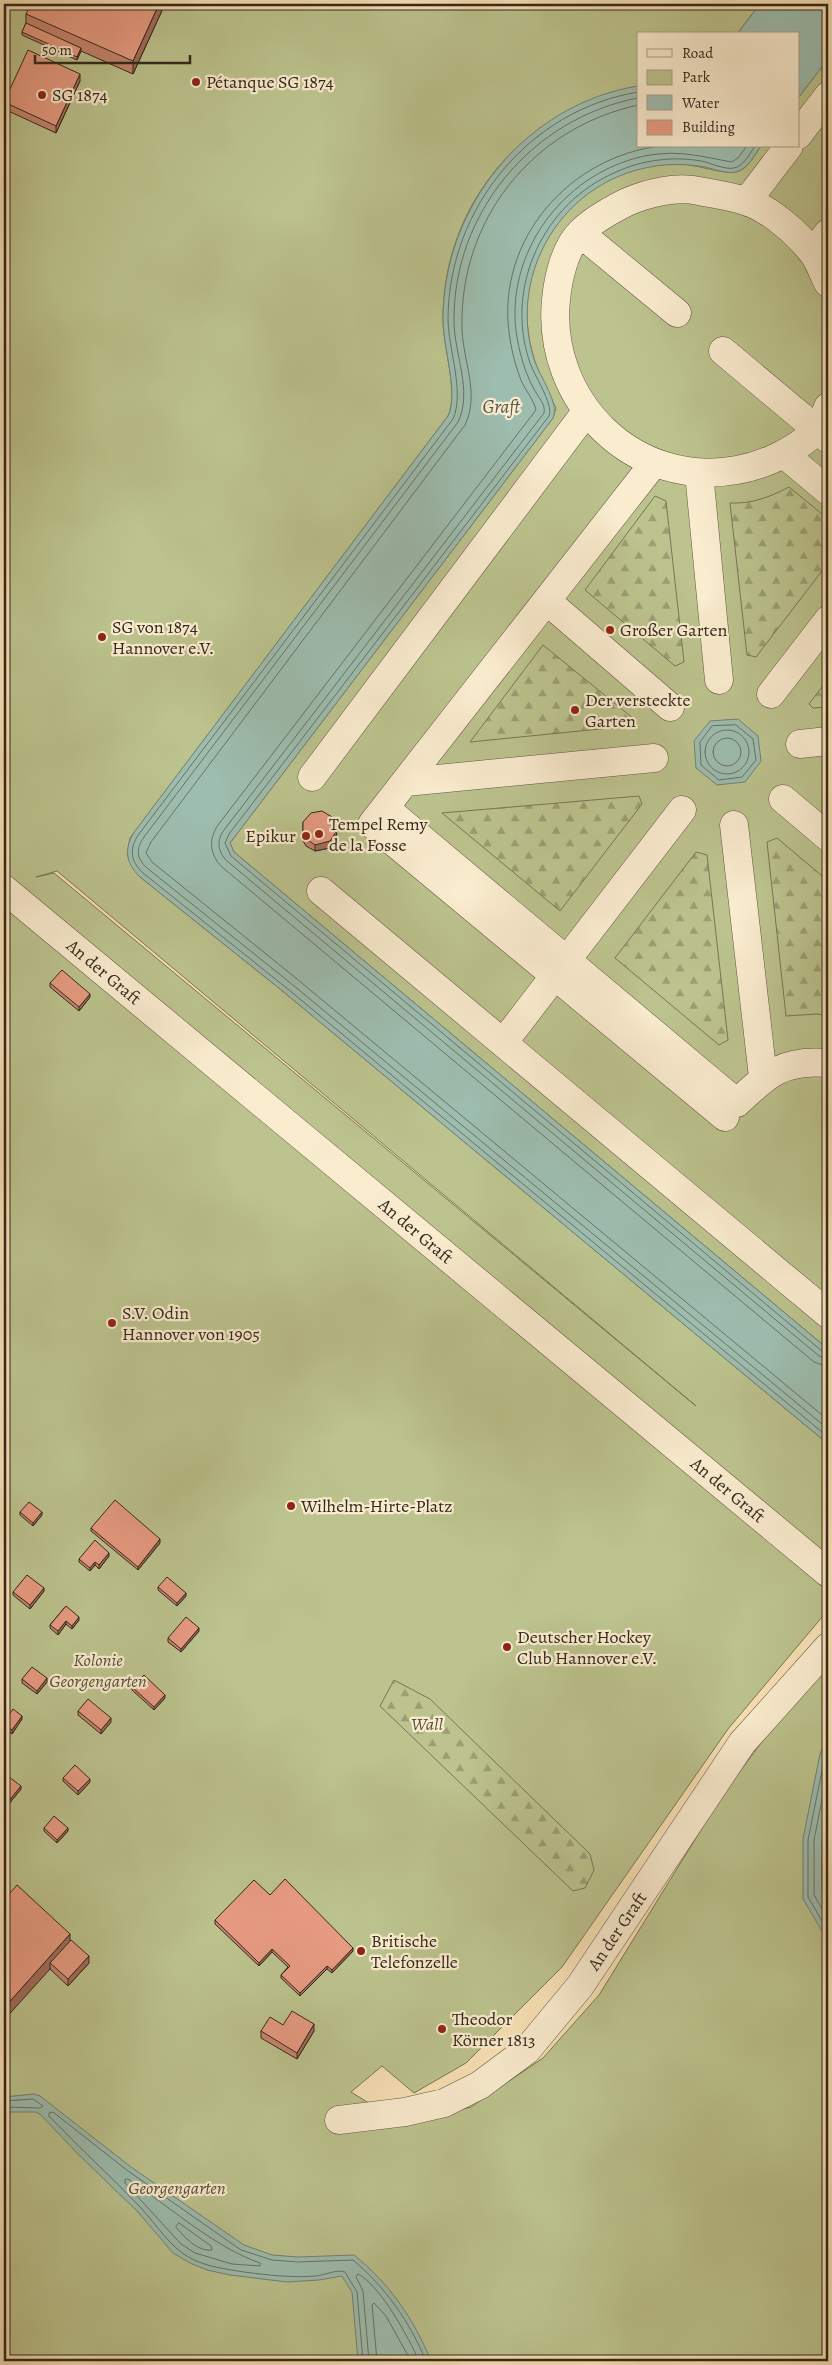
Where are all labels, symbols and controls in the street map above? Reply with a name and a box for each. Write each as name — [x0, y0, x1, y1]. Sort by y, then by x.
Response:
scale bar — [35, 32, 190, 64]
legend — [637, 32, 800, 148]
text: 50 m — [42, 40, 72, 60]
text: Road — [682, 43, 714, 63]
text: Park — [682, 67, 711, 87]
place label: Pétanque SG 1874 — [206, 70, 334, 94]
marker: Pétanque SG 1874 — [190, 76, 202, 88]
place label: SG 1874 — [52, 83, 108, 107]
marker: SG 1874 — [36, 89, 48, 101]
text: Water — [681, 93, 719, 113]
text: Building — [682, 117, 735, 137]
water label: Graft — [482, 394, 521, 420]
place label: SG von 1874 Hannover e.V. — [112, 615, 214, 660]
place label: Großer Garten — [620, 618, 728, 642]
marker: Großer Garten — [604, 624, 616, 636]
marker: SG von 1874 Hannover e.V. — [96, 631, 108, 643]
place label: Der versteckte Garten — [585, 688, 691, 733]
marker: Der versteckte Garten — [569, 704, 581, 716]
place label: Tempel Remy de la Fosse — [329, 812, 428, 857]
place label: Epikur — [245, 824, 296, 848]
marker: Tempel Remy de la Fosse — [313, 828, 325, 840]
marker: Epikur — [300, 830, 312, 842]
street label: An der Graft — [61, 933, 146, 1010]
street label: An der Graft — [373, 1192, 458, 1269]
place label: S.V. Odin Hannover von 1905 — [122, 1301, 260, 1346]
marker: S.V. Odin Hannover von 1905 — [106, 1317, 118, 1329]
street label: An der Graft — [685, 1451, 770, 1528]
place label: Wilhelm-Hirte-Platz — [300, 1494, 452, 1518]
marker: Wilhelm-Hirte-Platz — [285, 1500, 297, 1512]
place label: Deutscher Hockey Club Hannover e.V. — [517, 1625, 657, 1670]
marker: Deutscher Hockey Club Hannover e.V. — [501, 1641, 513, 1653]
park label: Kolonie Georgengarten — [49, 1648, 147, 1693]
park label: Wall — [411, 1712, 444, 1736]
street label: An der Graft — [581, 1887, 652, 1976]
place label: Britische Telefonzelle — [371, 1929, 458, 1974]
marker: Britische Telefonzelle — [355, 1945, 367, 1957]
place label: Theodor Körner 1813 — [452, 2007, 536, 2052]
marker: Theodor Körner 1813 — [436, 2023, 448, 2035]
park label: Georgengarten — [128, 2176, 226, 2200]

